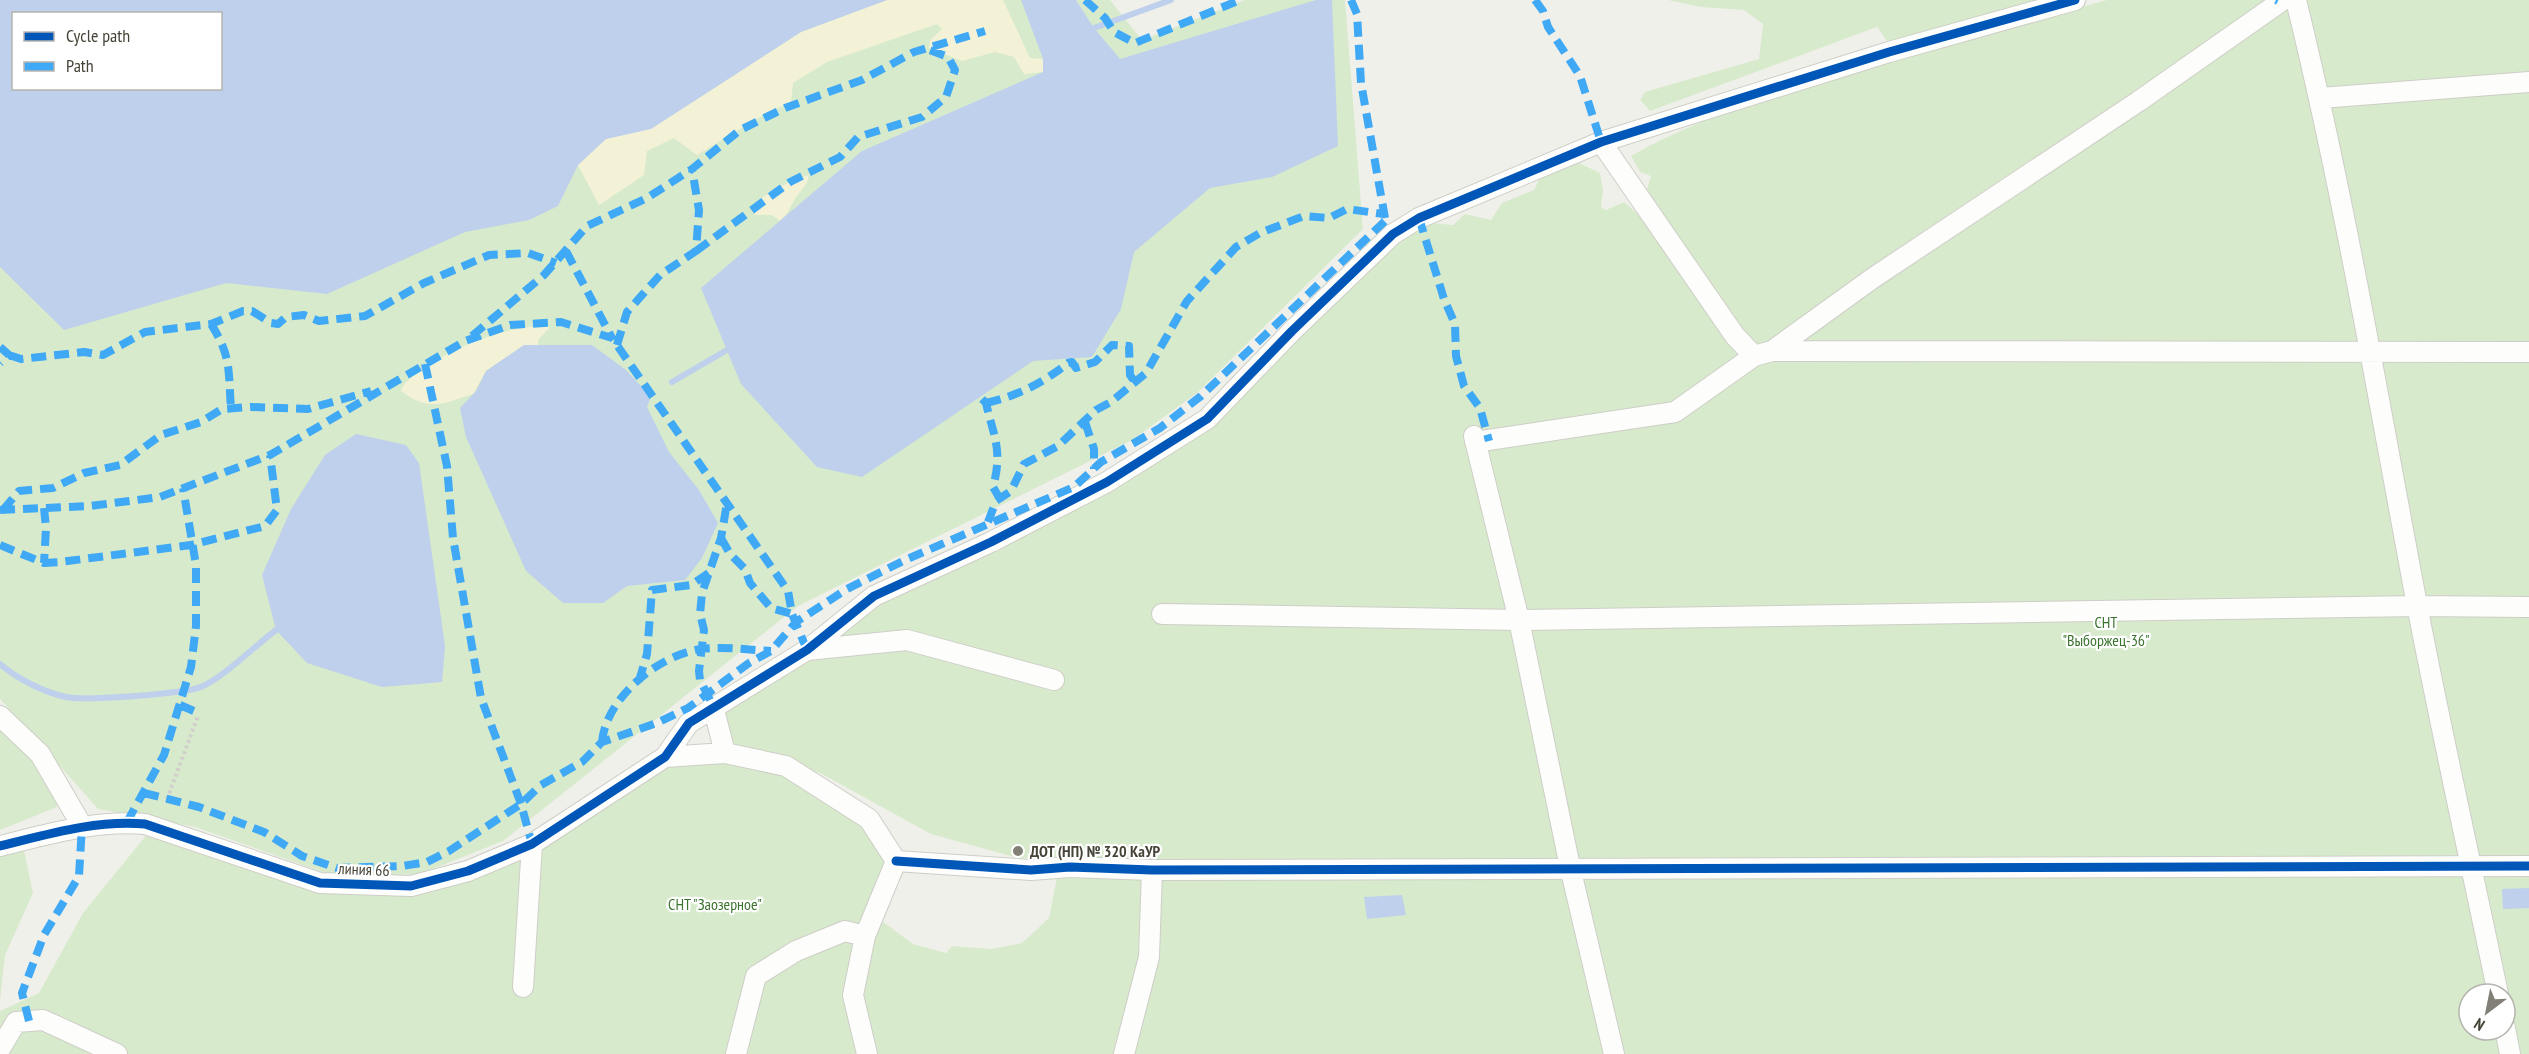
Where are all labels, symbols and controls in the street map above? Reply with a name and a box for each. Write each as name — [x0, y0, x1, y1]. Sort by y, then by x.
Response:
legend — [12, 12, 222, 90]
text: Cycle path — [66, 24, 130, 47]
text: Path — [66, 54, 94, 77]
park label: СНТ "Выборжец-36" — [2062, 612, 2150, 650]
place label: ДОТ (НП) № 320 КаУР — [1030, 841, 1160, 861]
marker: ДОТ (НП) № 320 КаУР — [1011, 844, 1025, 858]
street label: линия 66 — [337, 858, 390, 880]
park label: СНТ "Заозерное" — [668, 894, 762, 914]
north arrow — [2457, 982, 2517, 1042]
text: N — [2470, 1014, 2488, 1035]

